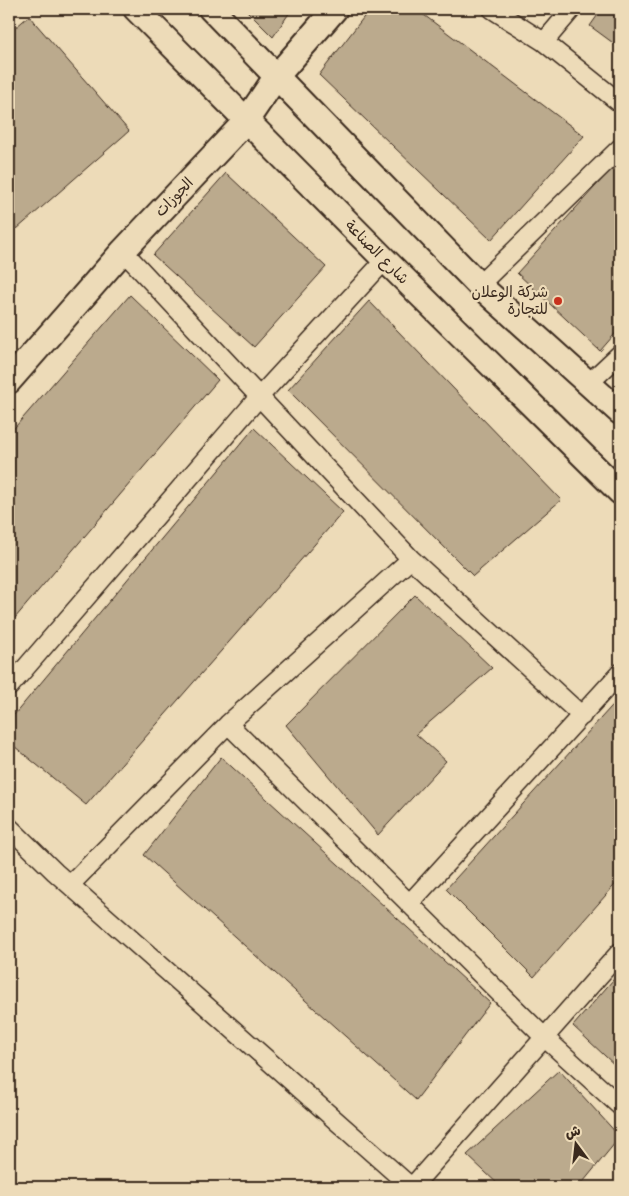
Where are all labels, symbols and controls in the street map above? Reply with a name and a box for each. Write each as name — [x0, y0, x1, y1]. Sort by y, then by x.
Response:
street label: الجوزات — [151, 174, 197, 220]
street label: شارع الصناعة — [341, 216, 413, 288]
place label: شركة الوعلان للتجارة — [471, 283, 548, 318]
marker: شركة الوعلان للتجارة — [552, 295, 564, 307]
north arrow — [552, 1118, 602, 1168]
text: ش — [563, 1122, 582, 1142]

